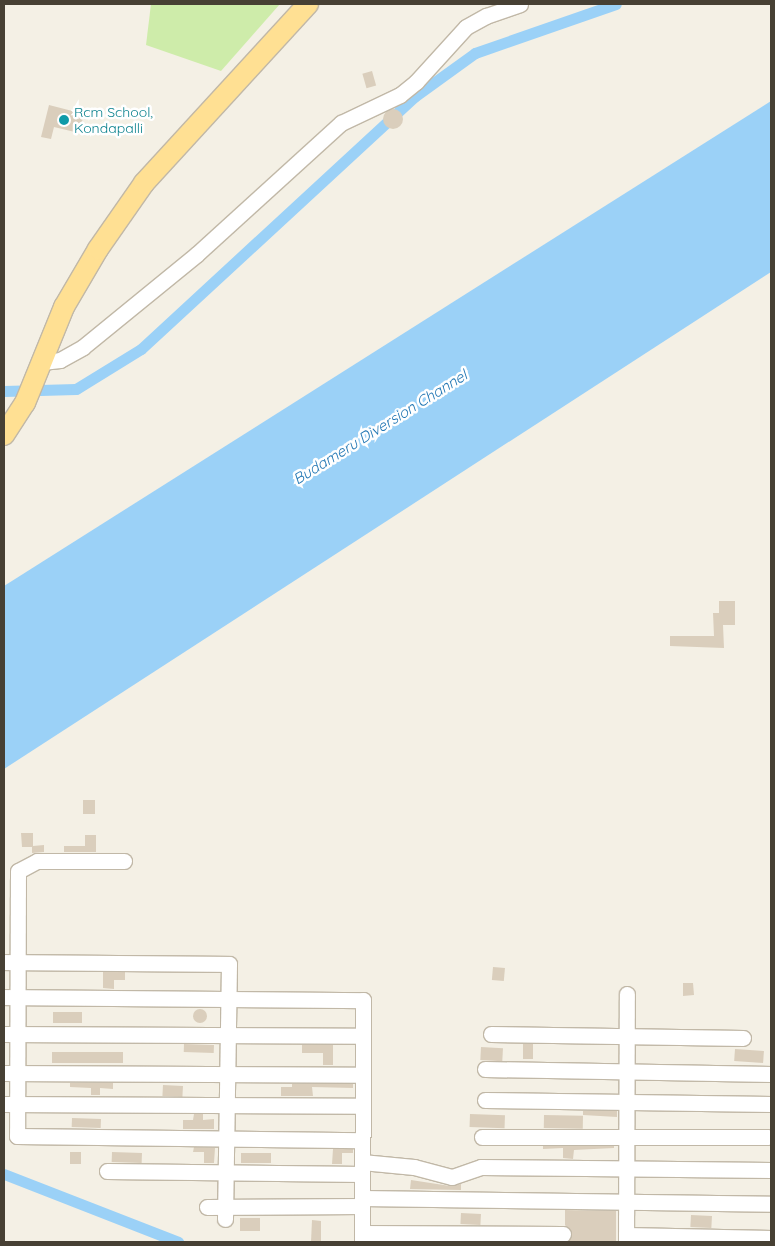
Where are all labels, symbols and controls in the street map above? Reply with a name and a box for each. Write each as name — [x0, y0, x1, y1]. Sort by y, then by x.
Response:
place label: Rcm School, Kondapalli — [74, 104, 153, 136]
marker: Rcm School, Kondapalli — [58, 114, 70, 126]
water label: Budameru Diversion Channel — [290, 366, 470, 488]

